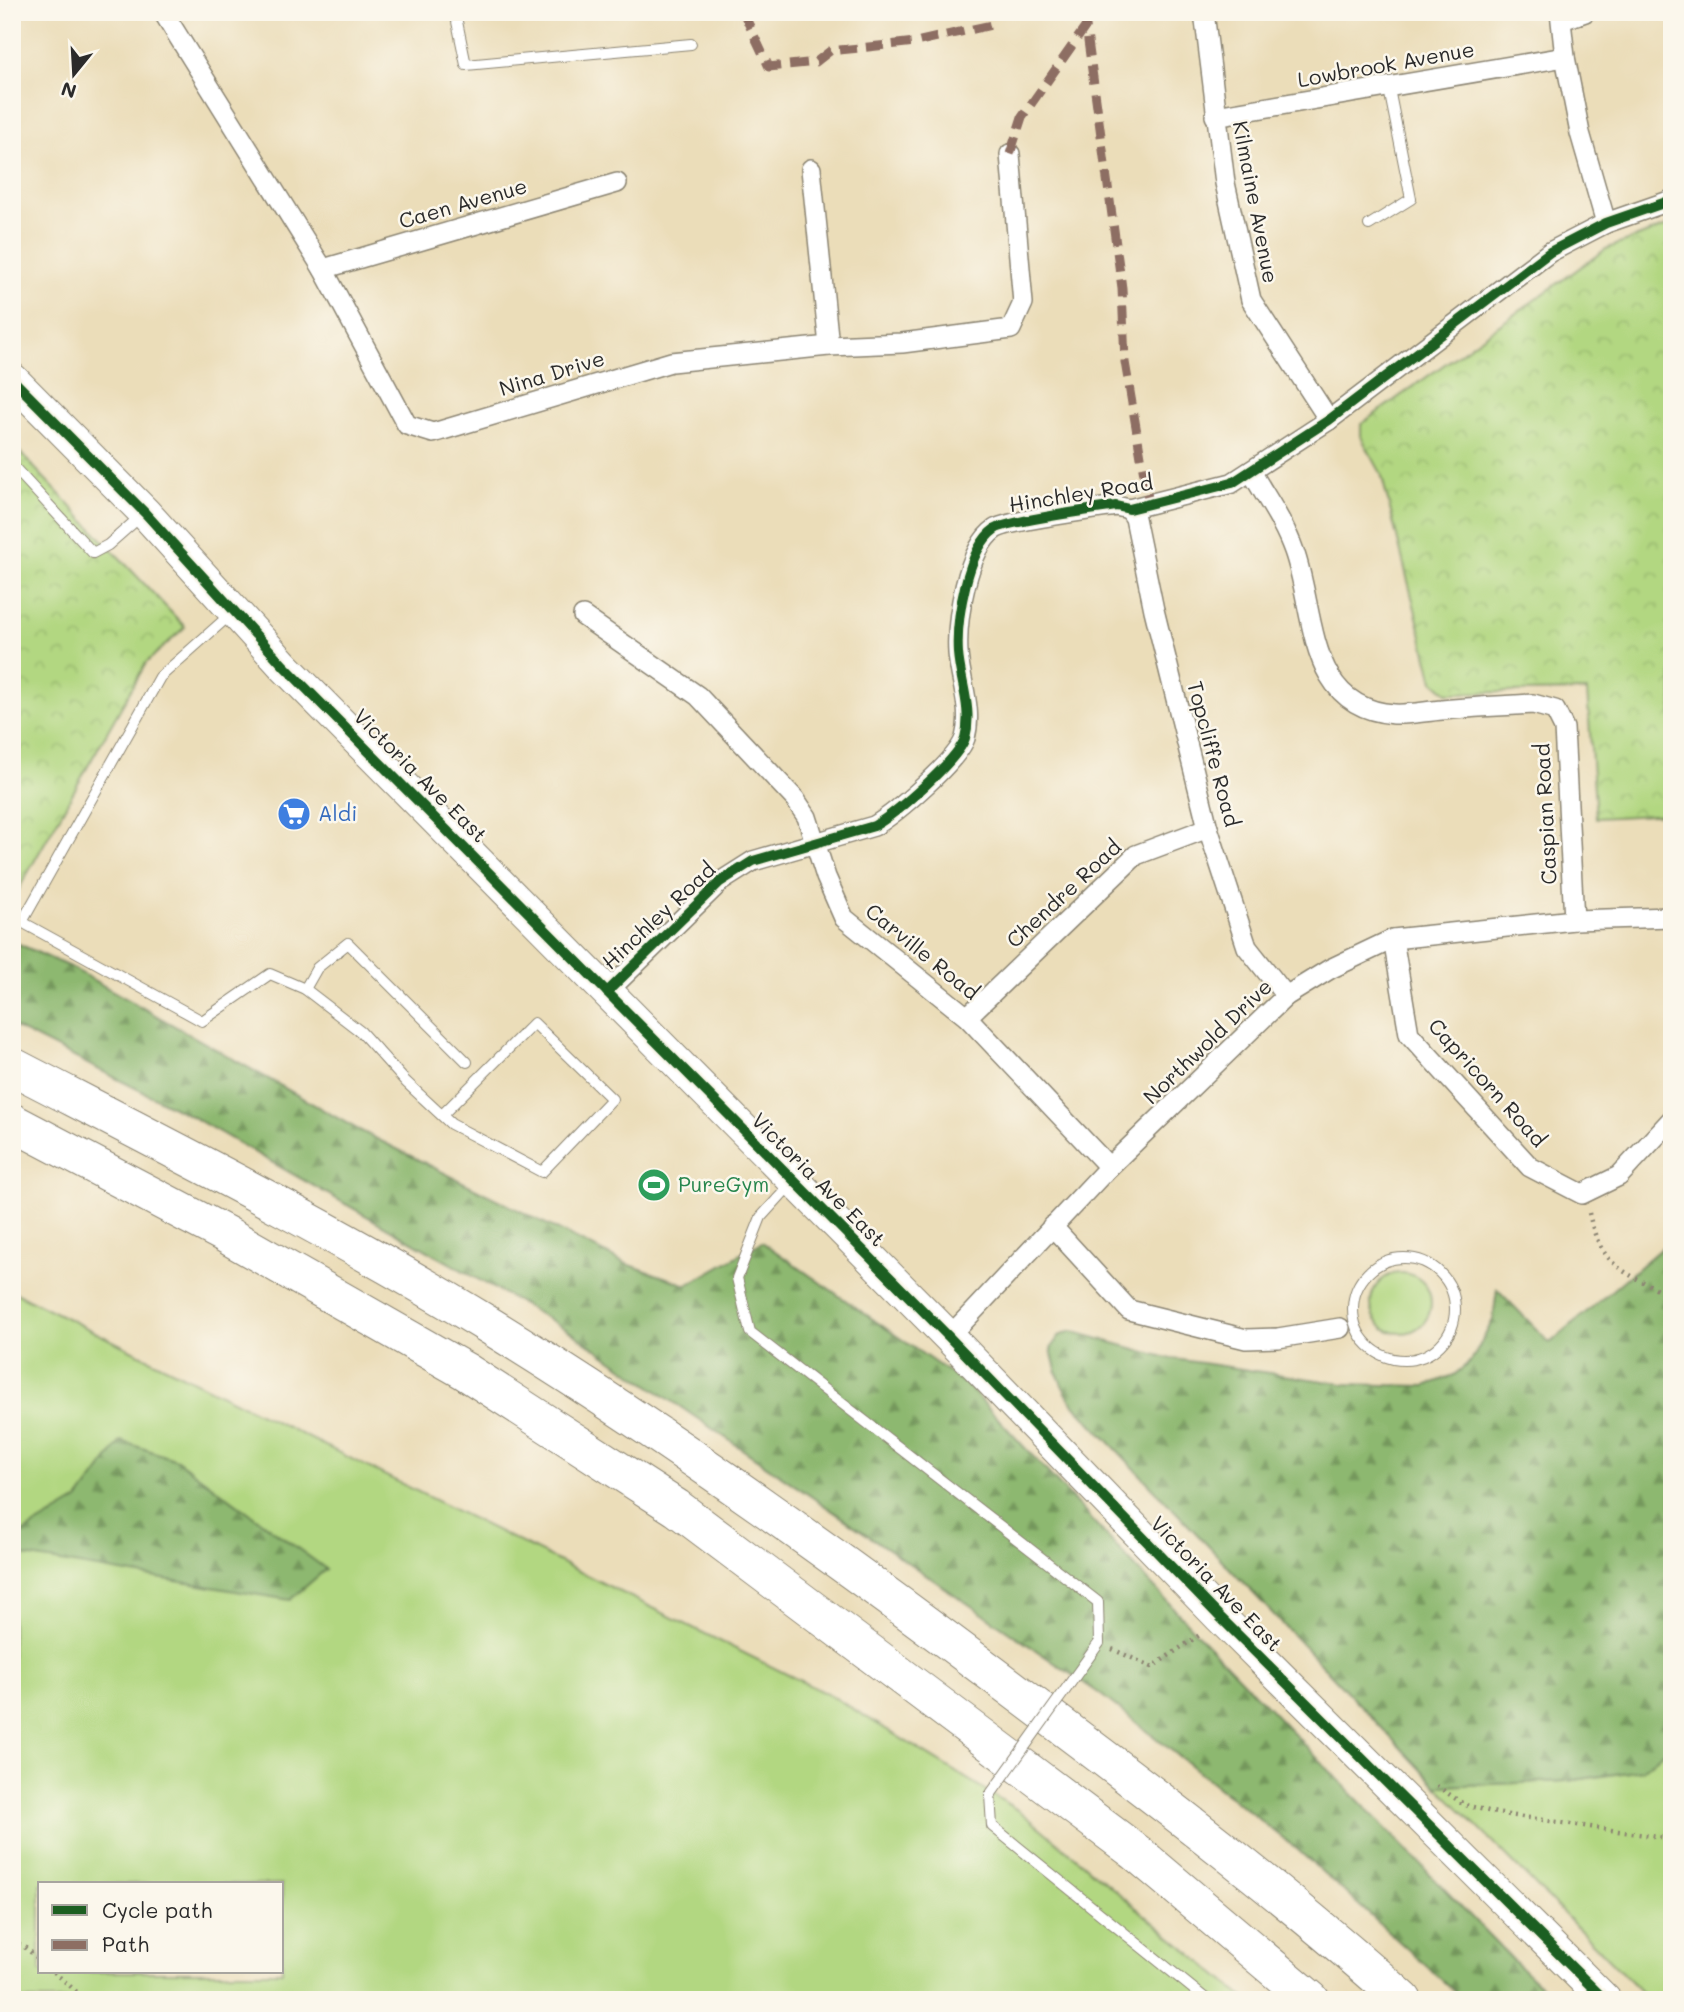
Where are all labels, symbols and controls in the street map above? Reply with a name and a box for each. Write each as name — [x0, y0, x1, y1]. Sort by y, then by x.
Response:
street label: Lowbrook Avenue — [1295, 35, 1476, 92]
north arrow — [38, 38, 108, 108]
text: N — [58, 77, 79, 105]
street label: Kilmaine Avenue — [1228, 118, 1285, 285]
street label: Caen Avenue — [395, 171, 530, 234]
street label: Nina Drive — [496, 344, 608, 401]
street label: Hinchley Road — [1007, 468, 1155, 517]
street label: Topcliffe Road — [1182, 678, 1247, 829]
street label: Victoria Ave East — [348, 702, 494, 848]
street label: Caspian Road — [1527, 743, 1562, 885]
supermarket icon: Aldi — [275, 795, 313, 833]
place label: Aldi — [318, 799, 358, 826]
street label: Chendre Road — [1000, 833, 1126, 953]
street label: Hinchley Road — [596, 855, 720, 974]
street label: Carville Road — [861, 897, 985, 1005]
street label: Northwold Drive — [1137, 972, 1277, 1109]
street label: Capricorn Road — [1423, 1012, 1553, 1152]
street label: Victoria Ave East — [746, 1106, 892, 1252]
sports icon: PureGym — [635, 1166, 673, 1204]
place label: PureGym — [678, 1170, 769, 1197]
street label: Victoria Ave East — [1145, 1509, 1289, 1657]
legend — [38, 1882, 284, 1974]
text: Cycle path — [102, 1896, 212, 1923]
text: Path — [102, 1930, 149, 1957]

